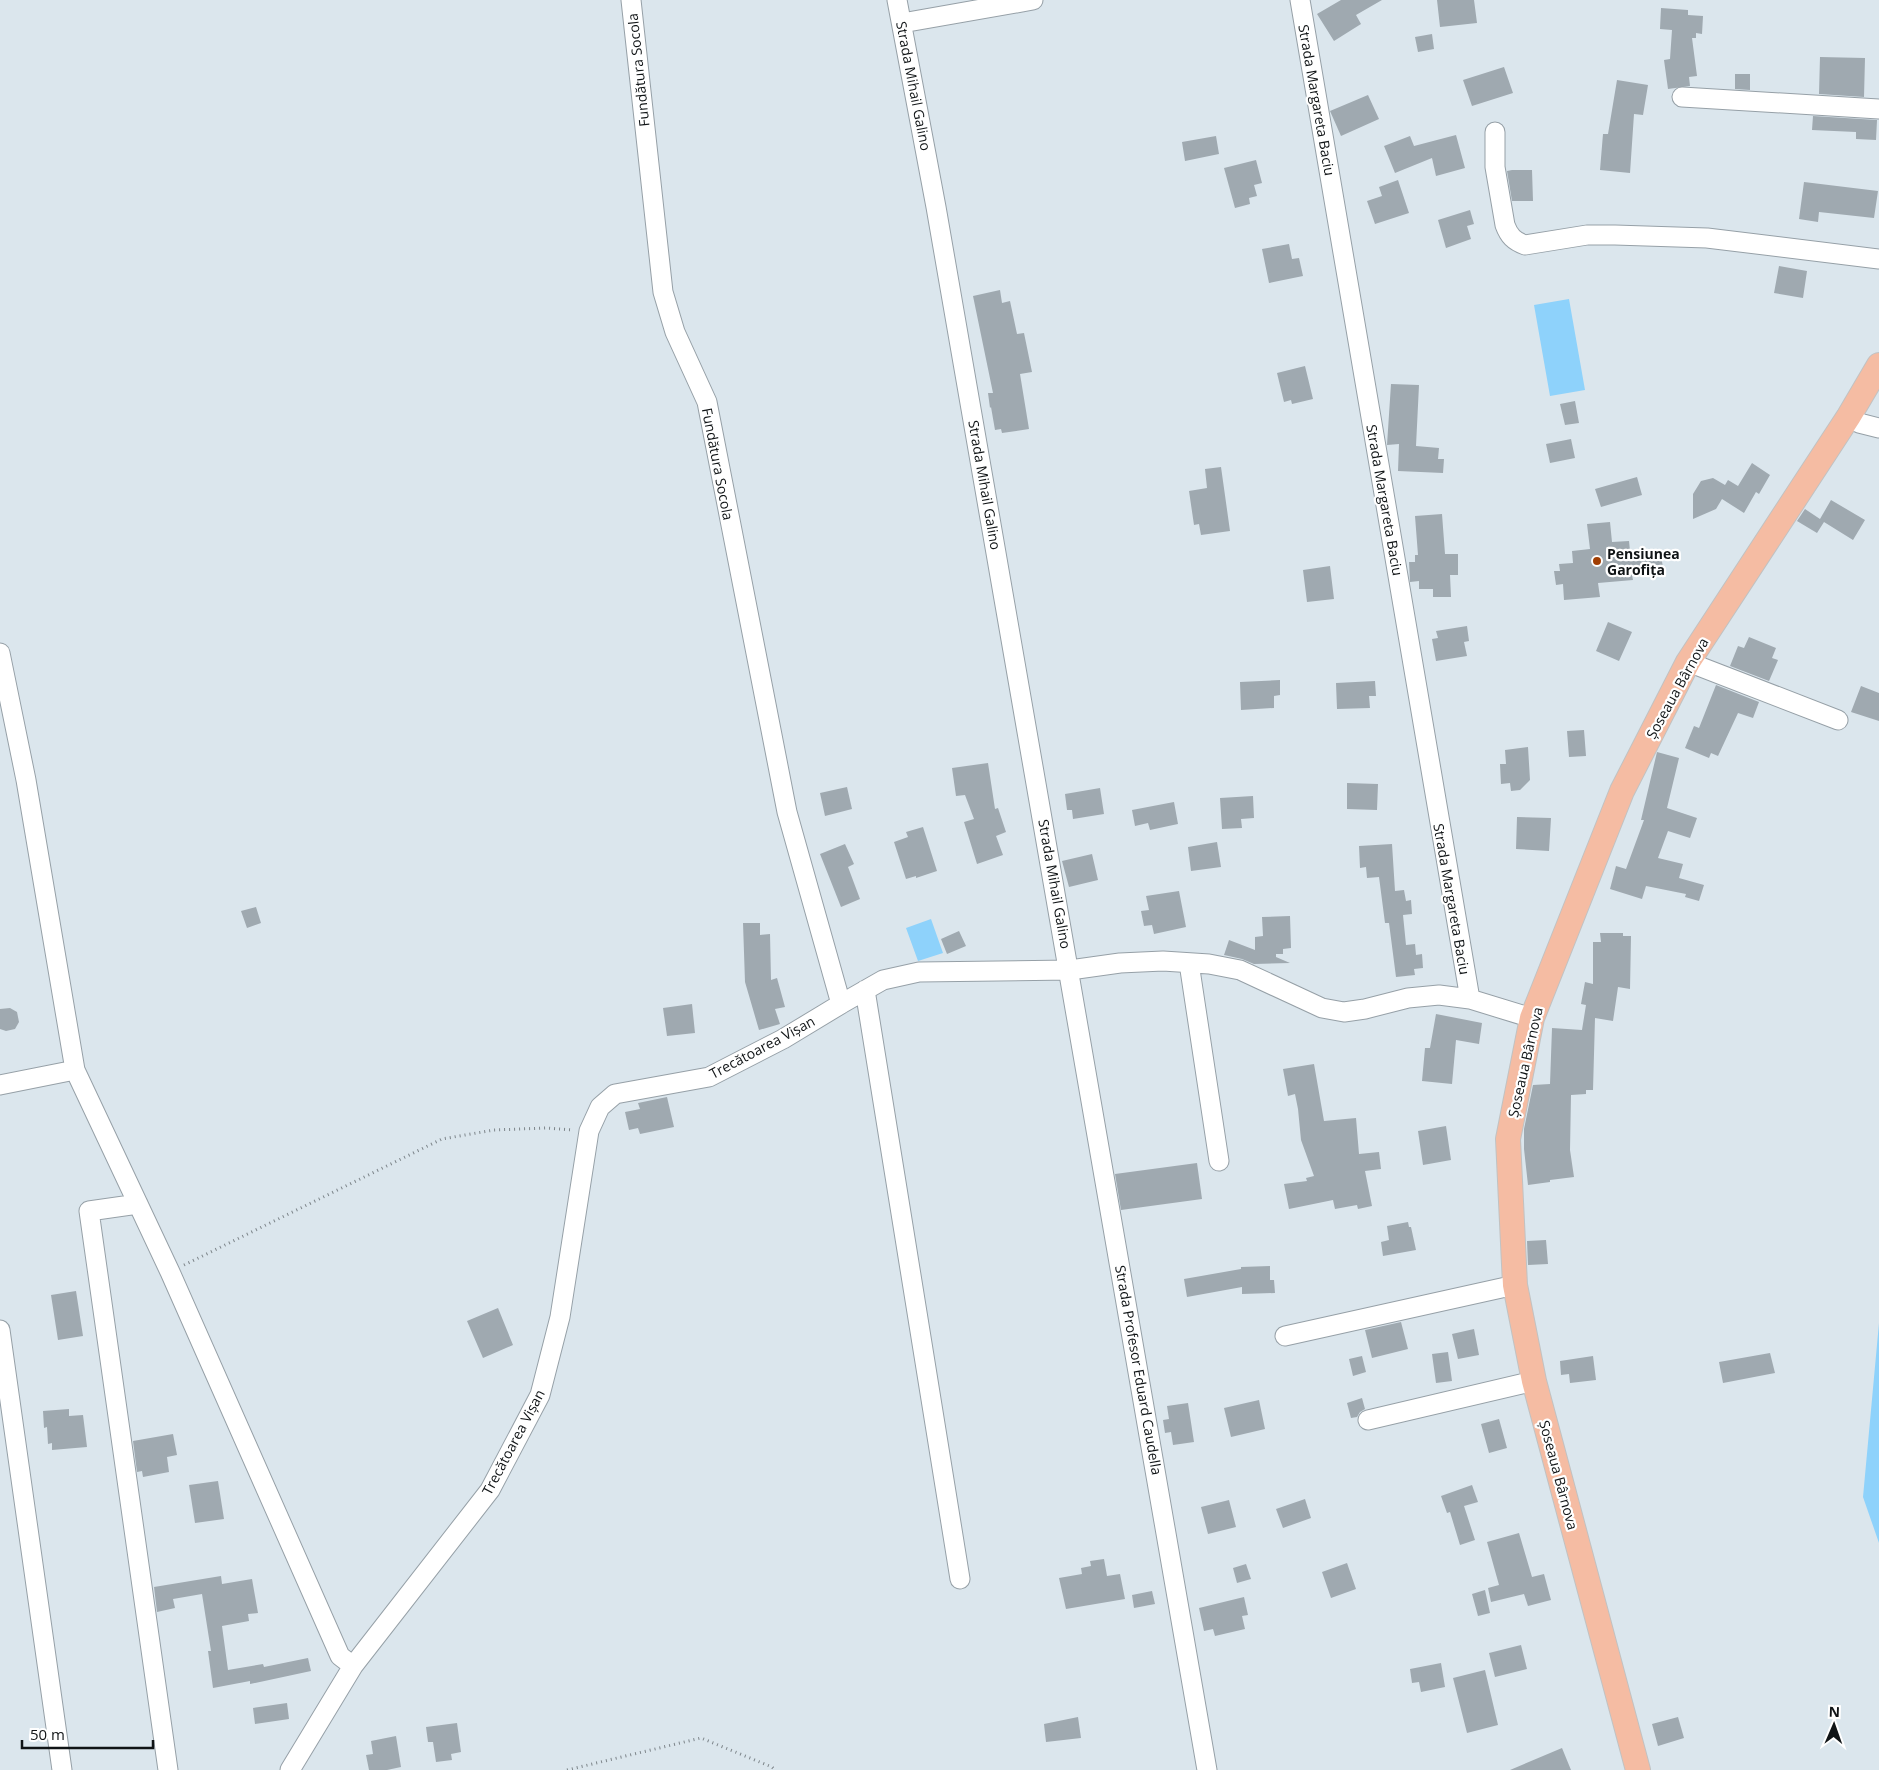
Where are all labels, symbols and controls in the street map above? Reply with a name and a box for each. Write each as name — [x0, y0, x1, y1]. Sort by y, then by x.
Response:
street label: Fundătura Socola — [623, 12, 653, 128]
street label: Strada Mihail Galino — [892, 20, 936, 152]
street label: Strada Margareta Baciu — [1294, 23, 1340, 177]
street label: Fundătura Socola — [698, 406, 738, 522]
street label: Strada Mihail Galino — [964, 419, 1006, 551]
street label: Strada Margareta Baciu — [1362, 423, 1408, 577]
place label: Pensiunea Garofița — [1607, 544, 1680, 579]
marker: Pensiunea Garofița — [1591, 555, 1603, 567]
street label: Șoseaua Bârnova — [1641, 634, 1713, 742]
street label: Strada Mihail Galino — [1034, 818, 1076, 950]
street label: Strada Margareta Baciu — [1429, 822, 1475, 976]
street label: Șoseaua Bârnova — [1503, 1005, 1547, 1119]
street label: Trecătoarea Vișan — [706, 1011, 818, 1083]
street label: Strada Profesor Eduard Caudella — [1111, 1264, 1167, 1476]
street label: Trecătoarea Vișan — [477, 1386, 549, 1498]
street label: Șoseaua Bârnova — [1535, 1418, 1583, 1532]
north arrow — [1809, 1700, 1859, 1750]
text: N — [1828, 1702, 1840, 1721]
scale bar — [22, 1718, 154, 1750]
text: 50 m — [30, 1724, 65, 1744]

